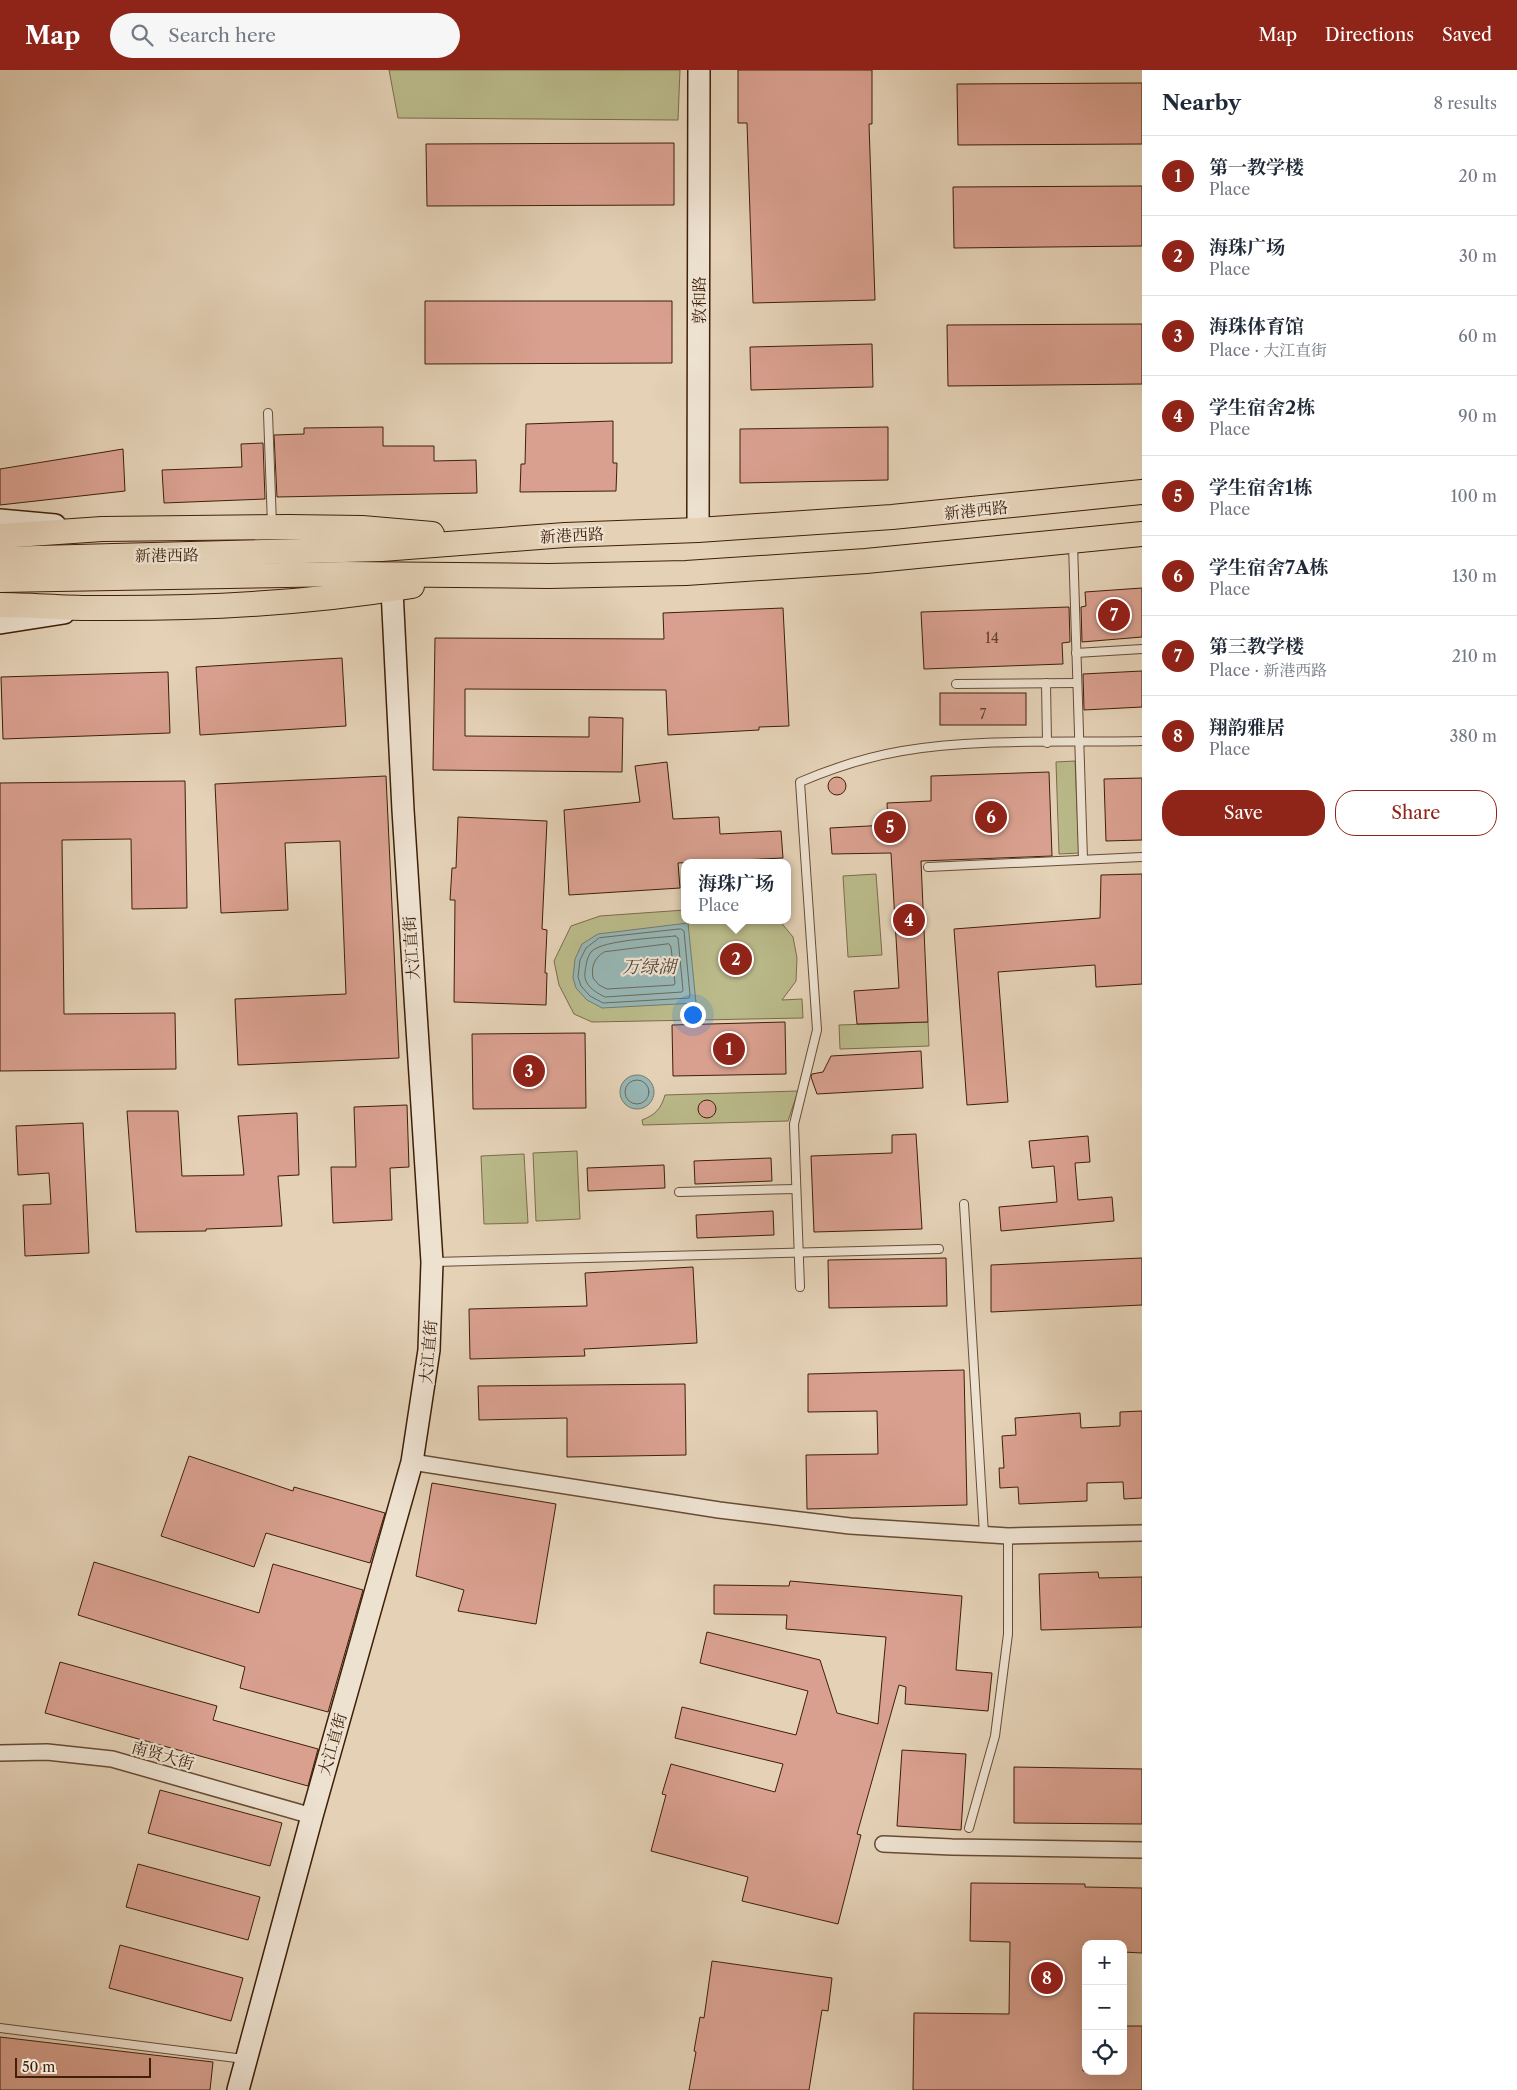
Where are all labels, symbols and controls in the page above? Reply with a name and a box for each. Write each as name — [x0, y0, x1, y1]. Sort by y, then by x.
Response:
search box — [110, 13, 460, 58]
text: Map — [25, 21, 80, 50]
icon: search — [128, 21, 156, 49]
text: Search here — [168, 24, 276, 47]
text: Map — [1258, 24, 1297, 46]
text: Directions — [1325, 24, 1414, 46]
text: Saved — [1442, 24, 1492, 46]
text: Nearby — [1162, 90, 1241, 115]
text: 8 results — [1434, 93, 1497, 113]
text: 第一教学楼 — [1209, 156, 1304, 179]
text: 1 — [1174, 166, 1182, 186]
text: 20 m — [1458, 166, 1497, 186]
text: Place — [1209, 179, 1250, 199]
text: 海珠广场 — [1209, 236, 1285, 259]
text: 2 — [1173, 246, 1183, 266]
text: 30 m — [1459, 246, 1497, 266]
text: Place — [1209, 259, 1250, 279]
street label: 敦和路 — [689, 276, 709, 324]
text: 海珠体育馆 — [1209, 315, 1304, 338]
text: 3 — [1173, 326, 1183, 346]
text: 60 m — [1458, 326, 1497, 346]
text: Place · 大江直街 — [1209, 340, 1327, 360]
text: 学生宿舍2栋 — [1209, 396, 1315, 419]
text: 4 — [1173, 406, 1183, 426]
text: 90 m — [1458, 406, 1497, 426]
text: Place — [1209, 419, 1250, 439]
text: 学生宿舍1栋 — [1209, 476, 1313, 499]
text: 5 — [1174, 486, 1182, 506]
text: 100 m — [1451, 486, 1497, 506]
street label: 新港西路 — [943, 497, 1009, 523]
text: Place — [1209, 499, 1250, 519]
street label: 新港西路 — [540, 523, 604, 547]
street label: 新港西路 — [135, 544, 199, 566]
text: 学生宿舍7A栋 — [1209, 556, 1329, 579]
text: 6 — [1173, 566, 1183, 586]
text: 130 m — [1452, 566, 1497, 586]
text: Place — [1209, 579, 1250, 599]
pin: 7 — [1098, 596, 1130, 634]
house number: 14 — [985, 629, 999, 647]
text: 第三教学楼 — [1209, 635, 1304, 658]
text: 7 — [1174, 646, 1182, 666]
text: 210 m — [1452, 646, 1497, 666]
text: Place · 新港西路 — [1209, 660, 1327, 680]
house number: 7 — [980, 705, 987, 723]
text: 翔韵雅居 — [1209, 716, 1285, 739]
text: 8 — [1173, 726, 1183, 746]
text: 380 m — [1449, 726, 1497, 746]
text: Place — [1209, 739, 1250, 759]
button: Save — [1162, 790, 1325, 836]
button: Share — [1335, 790, 1497, 836]
pin: 6 — [975, 798, 1007, 836]
pin: 5 — [874, 808, 906, 846]
popup — [681, 859, 791, 924]
text: 海珠广场 — [698, 872, 774, 895]
text: Place — [698, 895, 739, 915]
pin: 4 — [893, 901, 925, 939]
street label: 大江直街 — [399, 915, 423, 981]
pin: 2 — [720, 940, 752, 978]
water label: 万绿湖 — [622, 956, 679, 978]
your location — [680, 1002, 706, 1028]
pin: 1 — [713, 1030, 745, 1068]
pin: 3 — [513, 1052, 545, 1090]
street label: 大江直街 — [415, 1319, 441, 1385]
street label: 大江直街 — [314, 1710, 350, 1778]
street label: 南贤大街 — [129, 1737, 197, 1773]
map controls — [1082, 1940, 1127, 2075]
button: + — [1082, 1940, 1127, 1985]
pin: 8 — [1031, 1959, 1063, 1997]
button: − — [1082, 1985, 1127, 2030]
button: locate — [1082, 2030, 1127, 2075]
scale bar — [15, 2055, 151, 2078]
text: 50 m — [22, 2058, 55, 2076]

